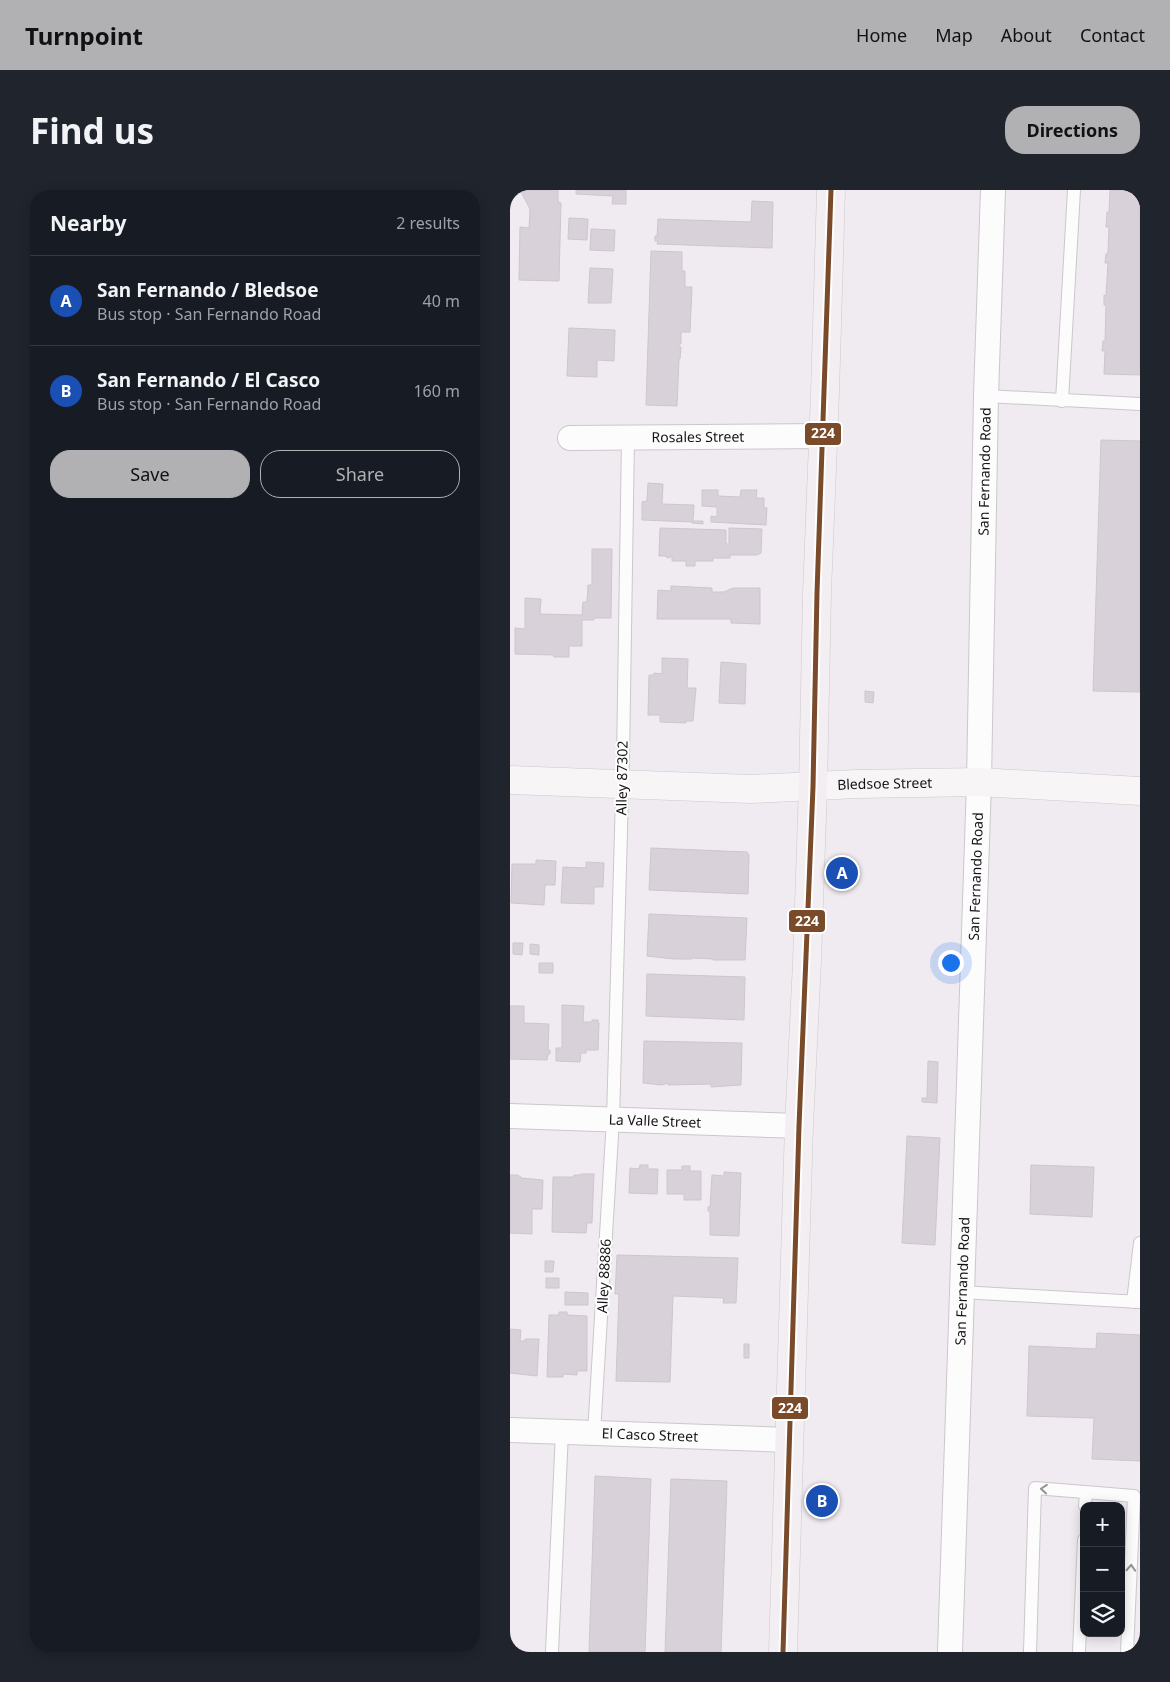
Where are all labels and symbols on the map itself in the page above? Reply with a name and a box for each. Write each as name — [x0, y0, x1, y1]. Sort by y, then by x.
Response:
street label: San Fernando Road — [973, 407, 995, 536]
line badge: 224 — [804, 422, 842, 446]
text: 224 — [811, 423, 835, 442]
street label: Rosales Street — [652, 427, 744, 446]
street label: Alley 87302 — [611, 741, 632, 815]
street label: Bledsoe Street — [837, 773, 932, 794]
street label: San Fernando Road — [964, 812, 987, 941]
pin: A — [826, 854, 858, 892]
line badge: 224 — [788, 909, 826, 933]
text: 224 — [795, 911, 819, 930]
your location — [938, 950, 964, 976]
street label: La Valle Street — [608, 1109, 702, 1132]
street label: San Fernando Road — [950, 1217, 973, 1346]
street label: Alley 88886 — [592, 1238, 615, 1314]
line badge: 224 — [771, 1396, 809, 1420]
text: 224 — [778, 1398, 802, 1417]
street label: El Casco Street — [601, 1423, 698, 1446]
pin: B — [806, 1482, 838, 1520]
one-way arrow — [1040, 1484, 1048, 1495]
one-way arrow — [1125, 1564, 1136, 1572]

